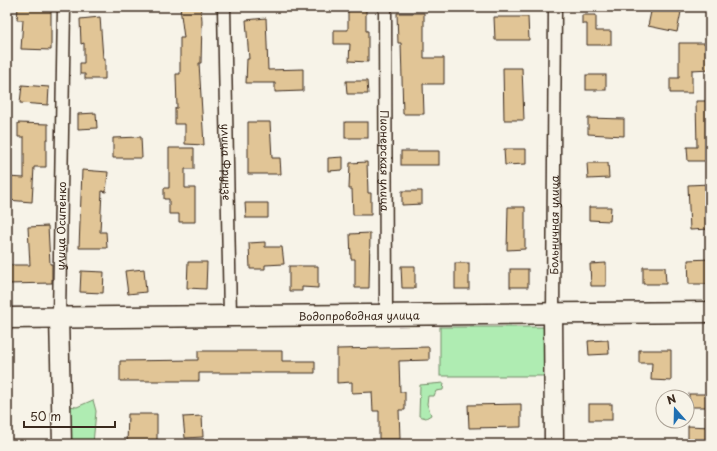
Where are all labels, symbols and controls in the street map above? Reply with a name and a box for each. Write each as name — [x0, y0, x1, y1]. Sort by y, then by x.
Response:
street label: Пионерская улица — [377, 110, 394, 212]
street label: улица Фрунзе — [218, 124, 236, 201]
street label: Больничная улица — [545, 175, 562, 275]
street label: улица Осипенко — [51, 181, 70, 271]
street label: Водопроводная улица — [298, 306, 420, 324]
north arrow — [655, 389, 695, 429]
text: N — [664, 390, 679, 409]
scale bar — [24, 403, 115, 429]
text: 50 m — [30, 407, 61, 425]

